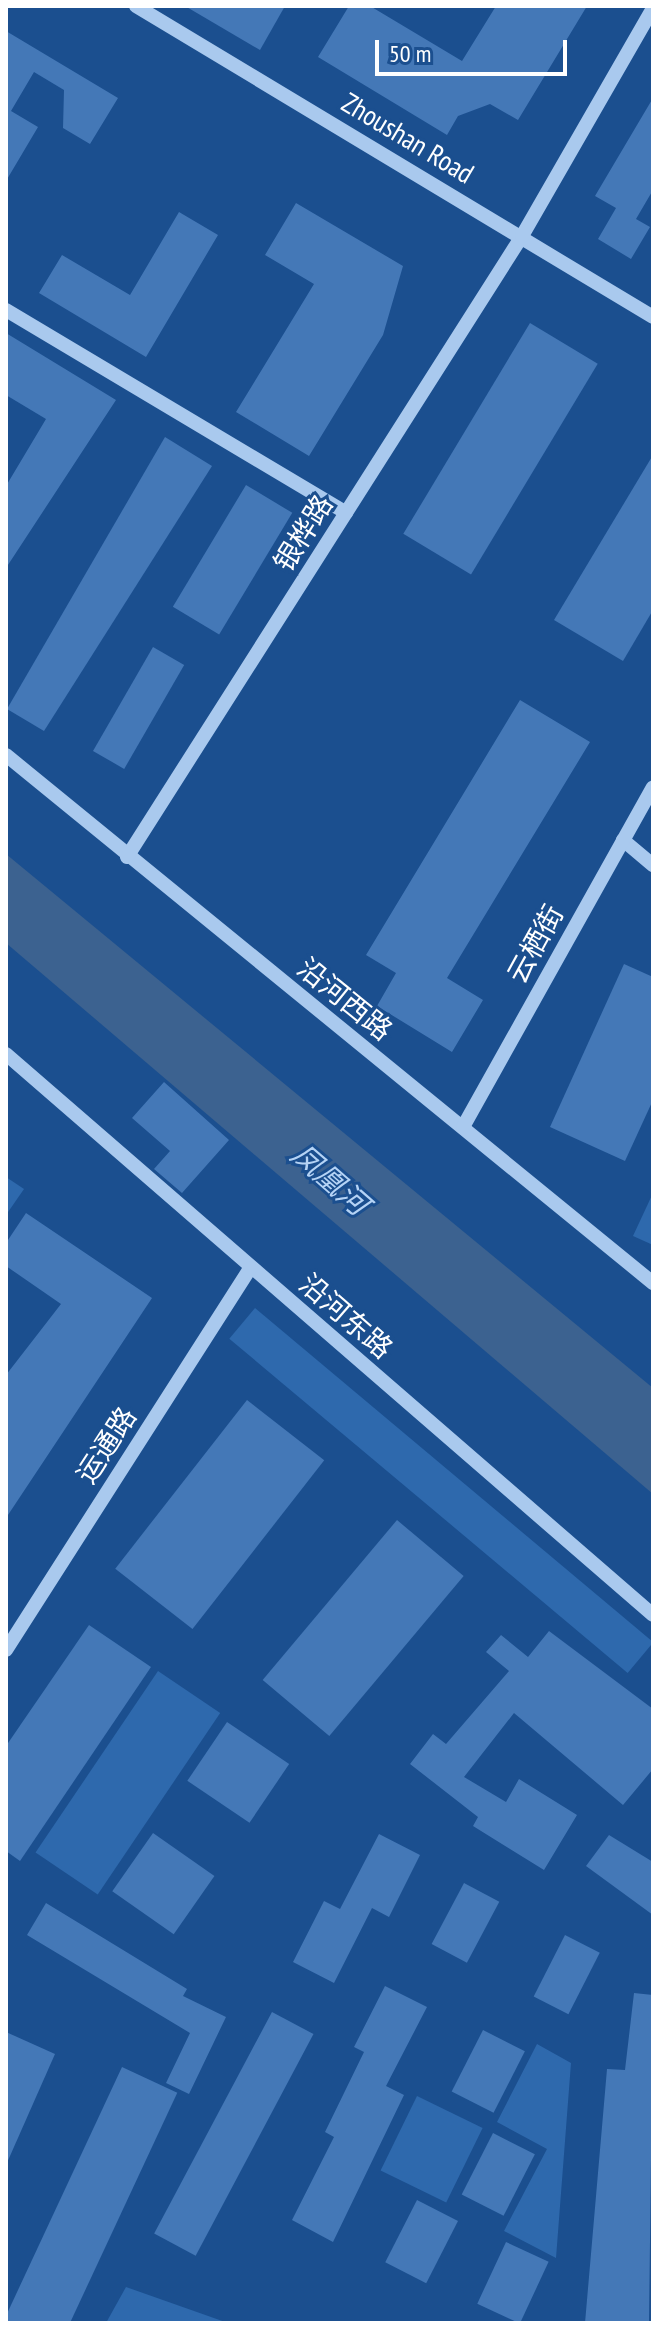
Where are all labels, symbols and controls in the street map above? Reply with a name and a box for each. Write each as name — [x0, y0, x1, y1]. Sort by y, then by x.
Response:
scale bar — [379, 24, 571, 74]
text: 50 m — [389, 38, 431, 69]
street label: Zhoushan Road — [336, 86, 480, 190]
street label: 银桦路 — [266, 488, 340, 578]
street label: 云栖街 — [500, 899, 570, 989]
street label: 沿河西路 — [291, 951, 399, 1047]
water label: 凤凰河 — [284, 1136, 376, 1222]
street label: 沿河东路 — [293, 1267, 399, 1365]
street label: 运通路 — [69, 1401, 143, 1489]

